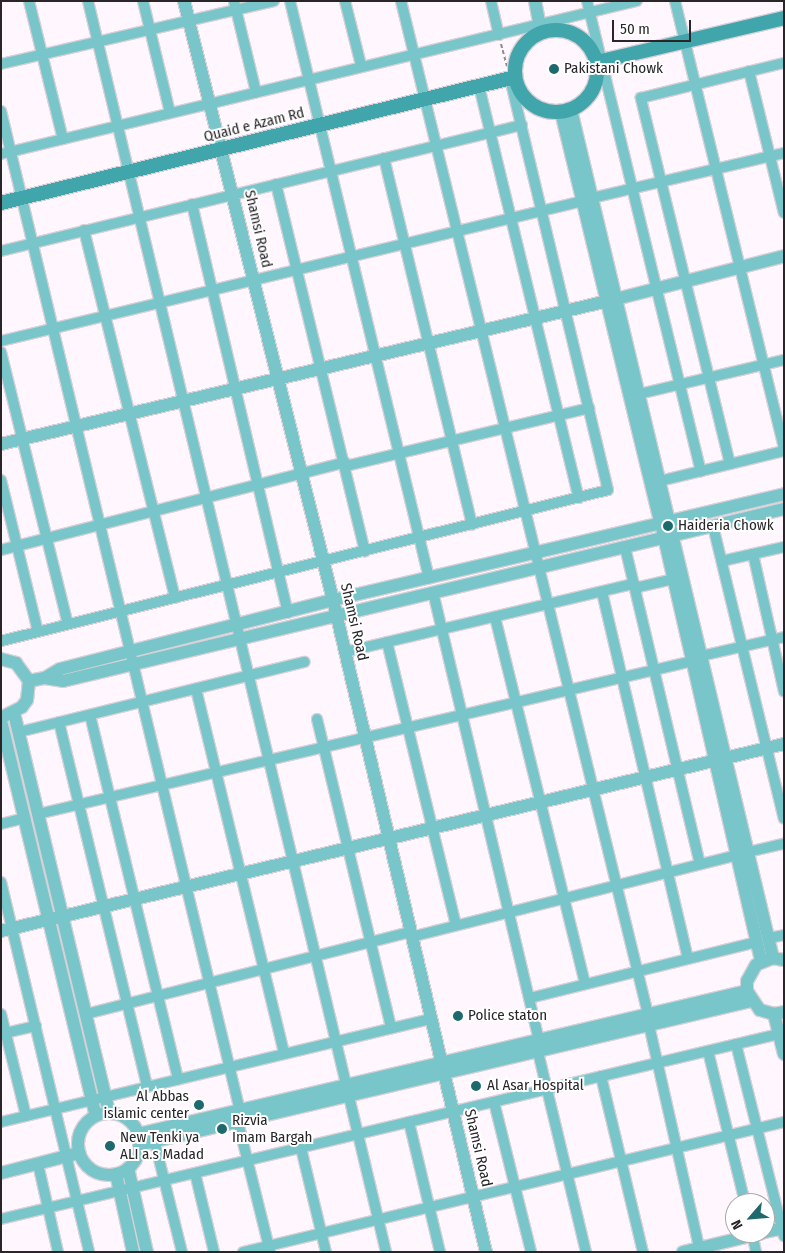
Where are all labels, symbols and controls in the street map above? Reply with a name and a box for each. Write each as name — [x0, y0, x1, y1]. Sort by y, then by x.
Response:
scale bar — [615, 10, 694, 42]
text: 50 m — [620, 20, 650, 38]
place label: Pakistani Chowk — [564, 60, 663, 78]
marker: Pakistani Chowk — [548, 63, 560, 75]
street label: Quaid e Azam Rd — [202, 104, 306, 146]
street label: Shamsi Road — [240, 188, 276, 270]
place label: Haideria Chowk — [678, 517, 774, 535]
marker: Haideria Chowk — [662, 520, 674, 532]
street label: Shamsi Road — [336, 581, 372, 663]
place label: Police staton — [468, 1007, 547, 1025]
marker: Police staton — [452, 1010, 464, 1022]
place label: Al Asar Hospital — [487, 1077, 584, 1095]
marker: Al Asar Hospital — [469, 1079, 483, 1093]
place label: Al Abbas islamic center — [104, 1087, 189, 1122]
marker: Al Abbas islamic center — [193, 1099, 205, 1111]
street label: Shamsi Road — [460, 1107, 496, 1189]
place label: Rizvia Imam Bargah — [232, 1111, 312, 1146]
marker: Rizvia Imam Bargah — [216, 1123, 228, 1135]
place label: New Tenki ya ALI a.s Madad — [120, 1128, 204, 1163]
marker: New Tenki ya ALI a.s Madad — [104, 1140, 116, 1152]
north arrow — [725, 1193, 775, 1243]
text: N — [728, 1217, 747, 1232]

